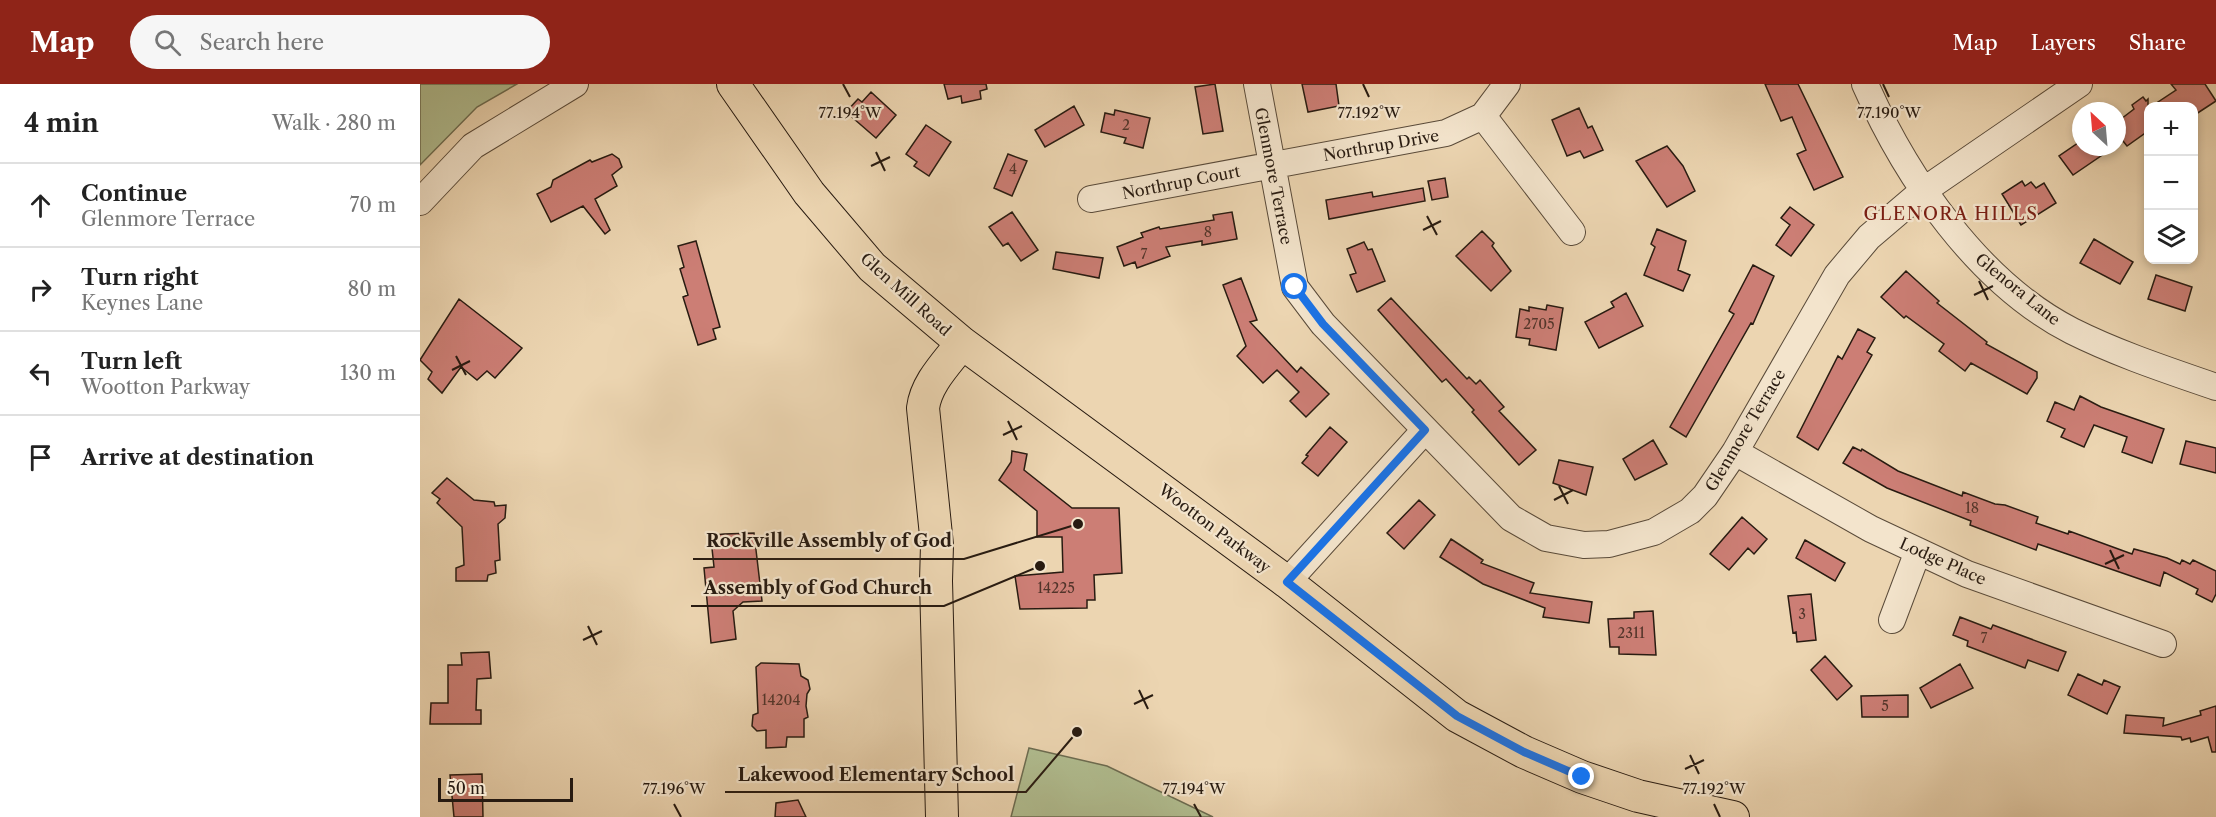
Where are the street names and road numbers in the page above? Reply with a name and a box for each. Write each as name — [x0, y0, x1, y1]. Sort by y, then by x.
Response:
street label: Glenmore Terrace — [1251, 106, 1297, 246]
street label: Northrup Drive — [1321, 125, 1441, 165]
street label: Northrup Court — [1120, 161, 1242, 203]
street label: Glen Mill Road — [856, 248, 956, 340]
street label: Glenora Lane — [1971, 249, 2065, 329]
street label: Glenmore Terrace — [1701, 365, 1789, 495]
street label: Wootton Parkway — [1154, 479, 1276, 577]
street label: Lodge Place — [1897, 533, 1989, 589]

